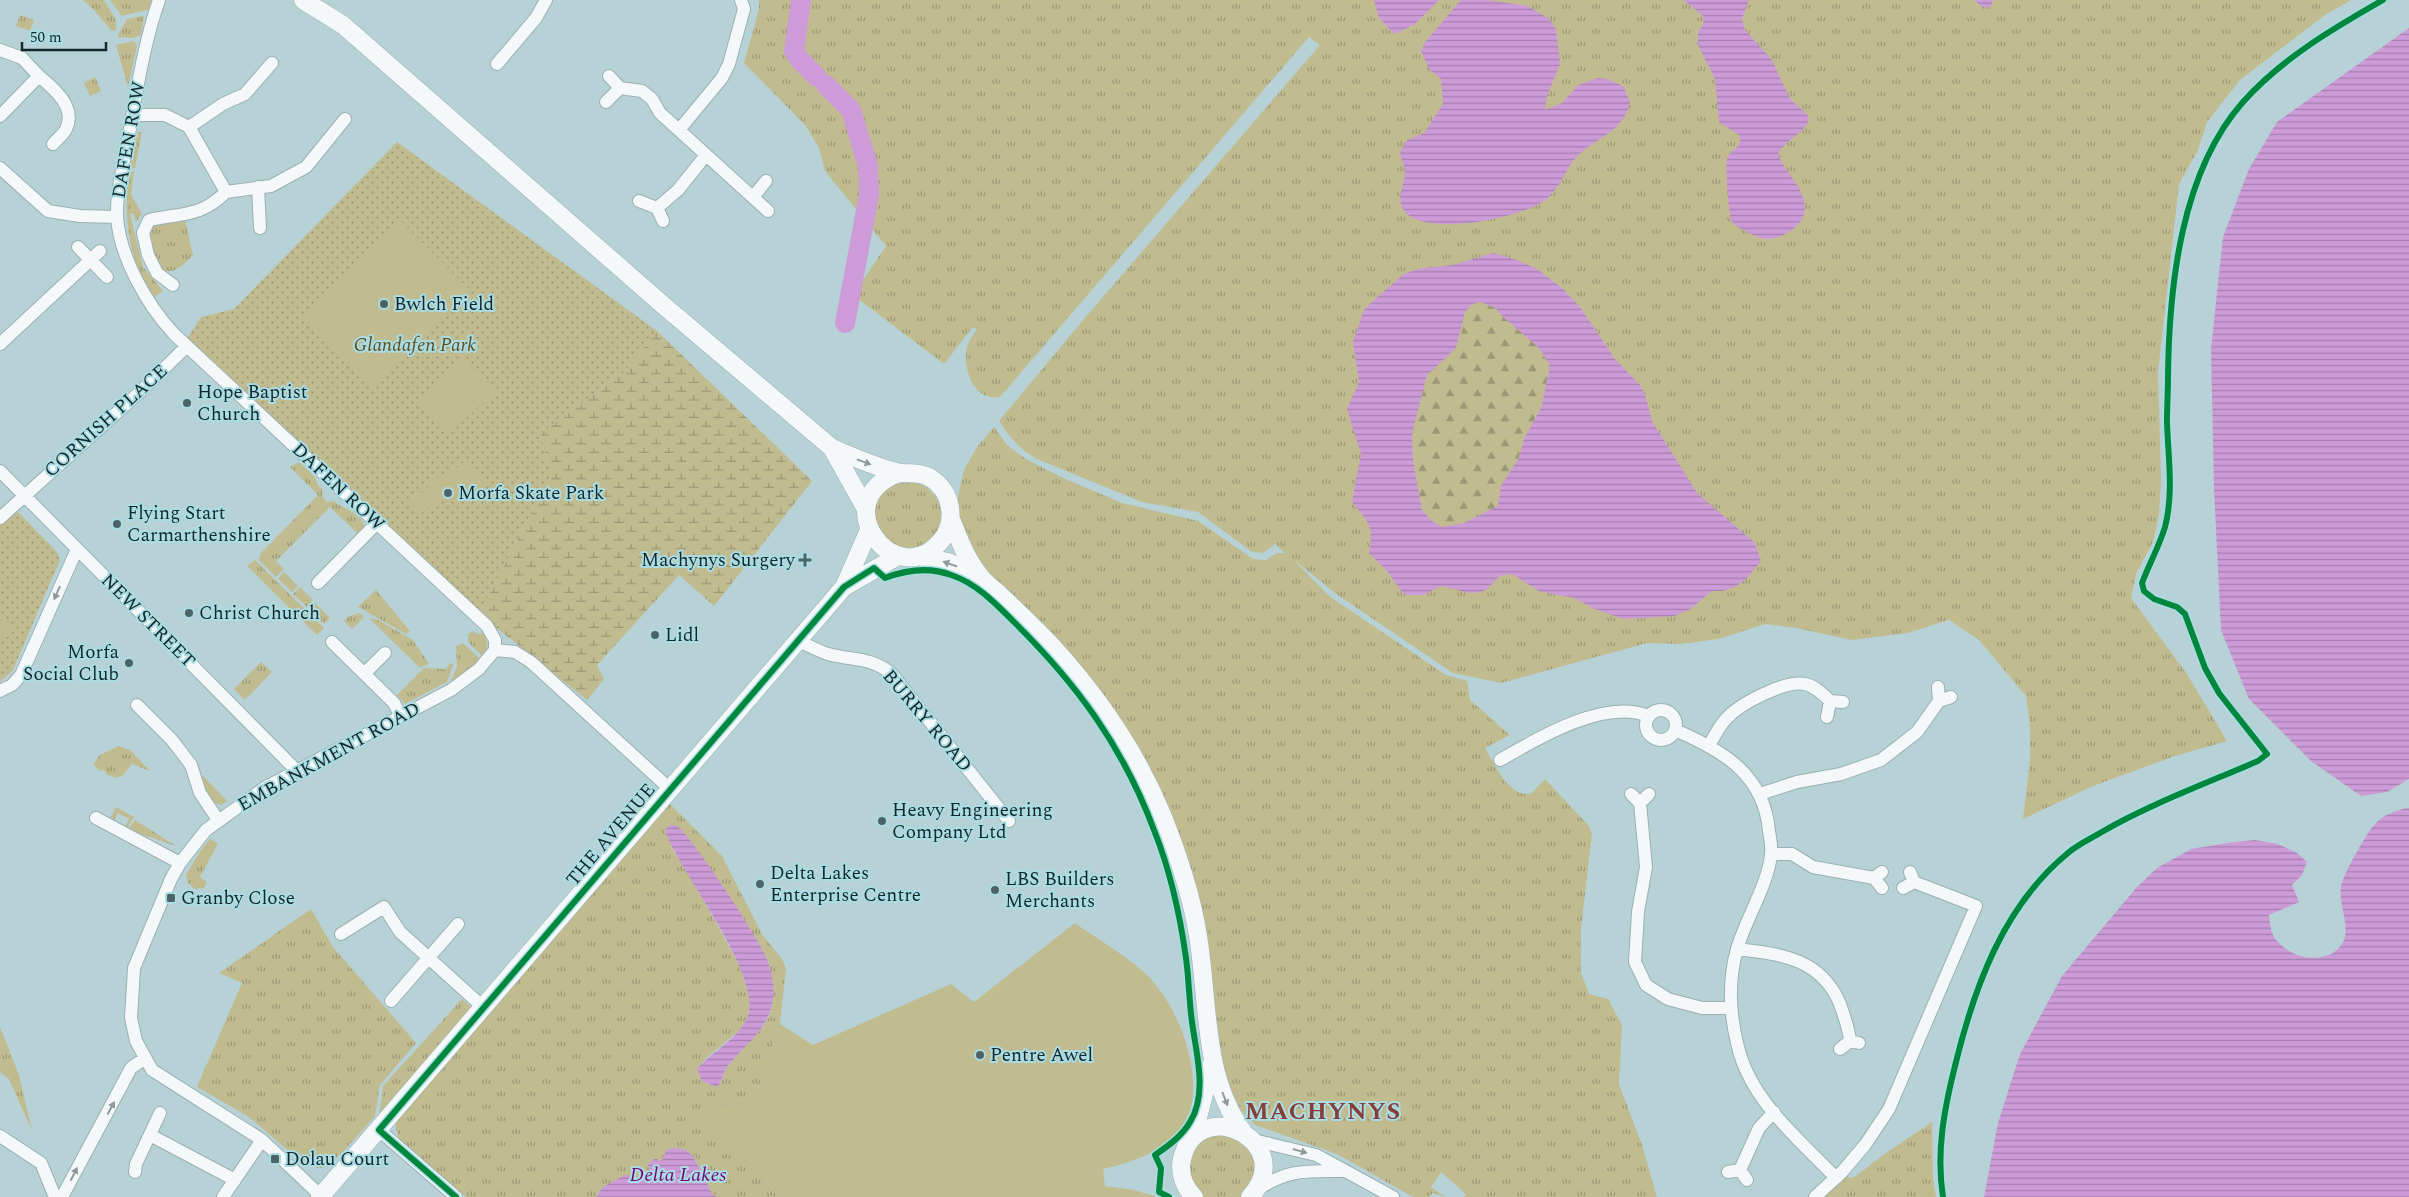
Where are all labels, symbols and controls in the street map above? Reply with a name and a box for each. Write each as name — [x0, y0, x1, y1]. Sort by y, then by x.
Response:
scale bar — [22, 20, 106, 52]
text: 50 m — [30, 26, 62, 49]
street label: DAFEN ROW — [104, 79, 154, 201]
place label: Bwlch Field — [394, 290, 494, 319]
marker: Bwlch Field — [378, 298, 390, 310]
park label: Glandafen Park — [354, 331, 476, 360]
street label: CORNISH PLACE — [38, 357, 174, 485]
place label: Hope Baptist Church — [197, 378, 308, 429]
marker: Hope Baptist Church — [181, 397, 193, 409]
street label: DAFEN ROW — [285, 436, 391, 538]
one-way arrow — [857, 459, 872, 466]
place label: Morfa Skate Park — [458, 479, 605, 508]
marker: Morfa Skate Park — [442, 487, 454, 499]
place label: Flying Start Carmarthenshire — [127, 499, 271, 550]
marker: Flying Start Carmarthenshire — [111, 518, 123, 530]
place label: Machynys Surgery — [641, 546, 796, 575]
marker: Machynys Surgery — [799, 554, 811, 566]
one-way arrow — [942, 559, 957, 567]
street label: NEW STREET — [94, 567, 202, 675]
one-way arrow — [53, 586, 61, 600]
place label: Christ Church — [199, 599, 320, 628]
marker: Christ Church — [183, 607, 195, 619]
place label: Lidl — [665, 621, 699, 650]
marker: Lidl — [649, 629, 661, 641]
place label: Morfa Social Club — [23, 638, 120, 689]
marker: Morfa Social Club — [123, 657, 135, 669]
street label: BURRY ROAD — [875, 663, 979, 779]
street label: EMBANKMENT ROAD — [232, 695, 426, 819]
street label: THE AVENUE — [559, 777, 663, 893]
place label: Heavy Engineering Company Ltd — [892, 796, 1053, 847]
marker: Heavy Engineering Company Ltd — [876, 815, 888, 827]
place label: Delta Lakes Enterprise Centre — [770, 859, 921, 910]
place label: LBS Builders Merchants — [1005, 865, 1114, 916]
marker: Delta Lakes Enterprise Centre — [754, 878, 766, 890]
place label: Granby Close — [181, 884, 295, 913]
marker: LBS Builders Merchants — [989, 884, 1001, 896]
marker: Granby Close — [165, 892, 177, 904]
place label: Pentre Awel — [990, 1041, 1093, 1070]
marker: Pentre Awel — [974, 1049, 986, 1061]
one-way arrow — [1221, 1092, 1229, 1106]
district label: MACHYNYS — [1245, 1094, 1401, 1130]
one-way arrow — [106, 1101, 115, 1115]
place label: Dolau Court — [285, 1145, 390, 1174]
one-way arrow — [1293, 1147, 1308, 1155]
marker: Dolau Court — [269, 1153, 281, 1165]
water label: Delta Lakes — [630, 1160, 726, 1190]
one-way arrow — [70, 1166, 78, 1181]

